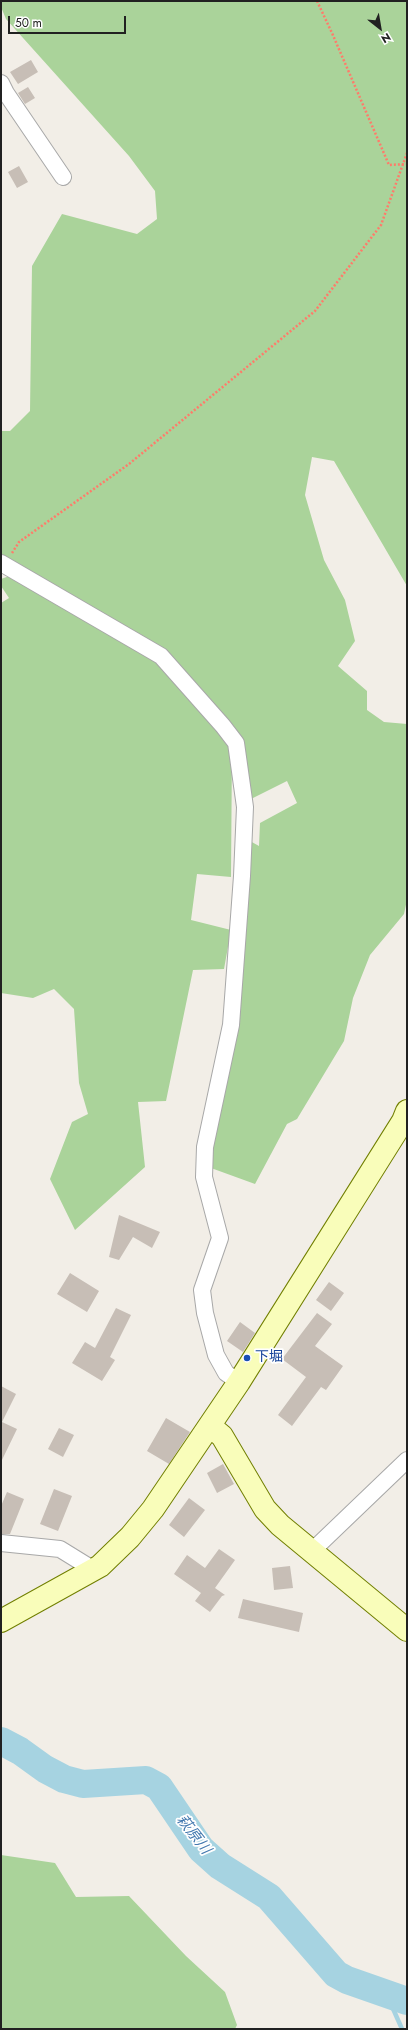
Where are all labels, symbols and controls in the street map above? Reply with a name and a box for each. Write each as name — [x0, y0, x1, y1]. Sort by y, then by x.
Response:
scale bar — [10, 8, 128, 34]
north arrow — [360, 8, 400, 48]
text: 50 m — [15, 14, 42, 32]
text: N — [378, 29, 394, 47]
place label: 下堀 — [255, 1350, 283, 1366]
marker: 下堀 — [242, 1353, 252, 1363]
water label: 萩原川 — [172, 1812, 214, 1858]

